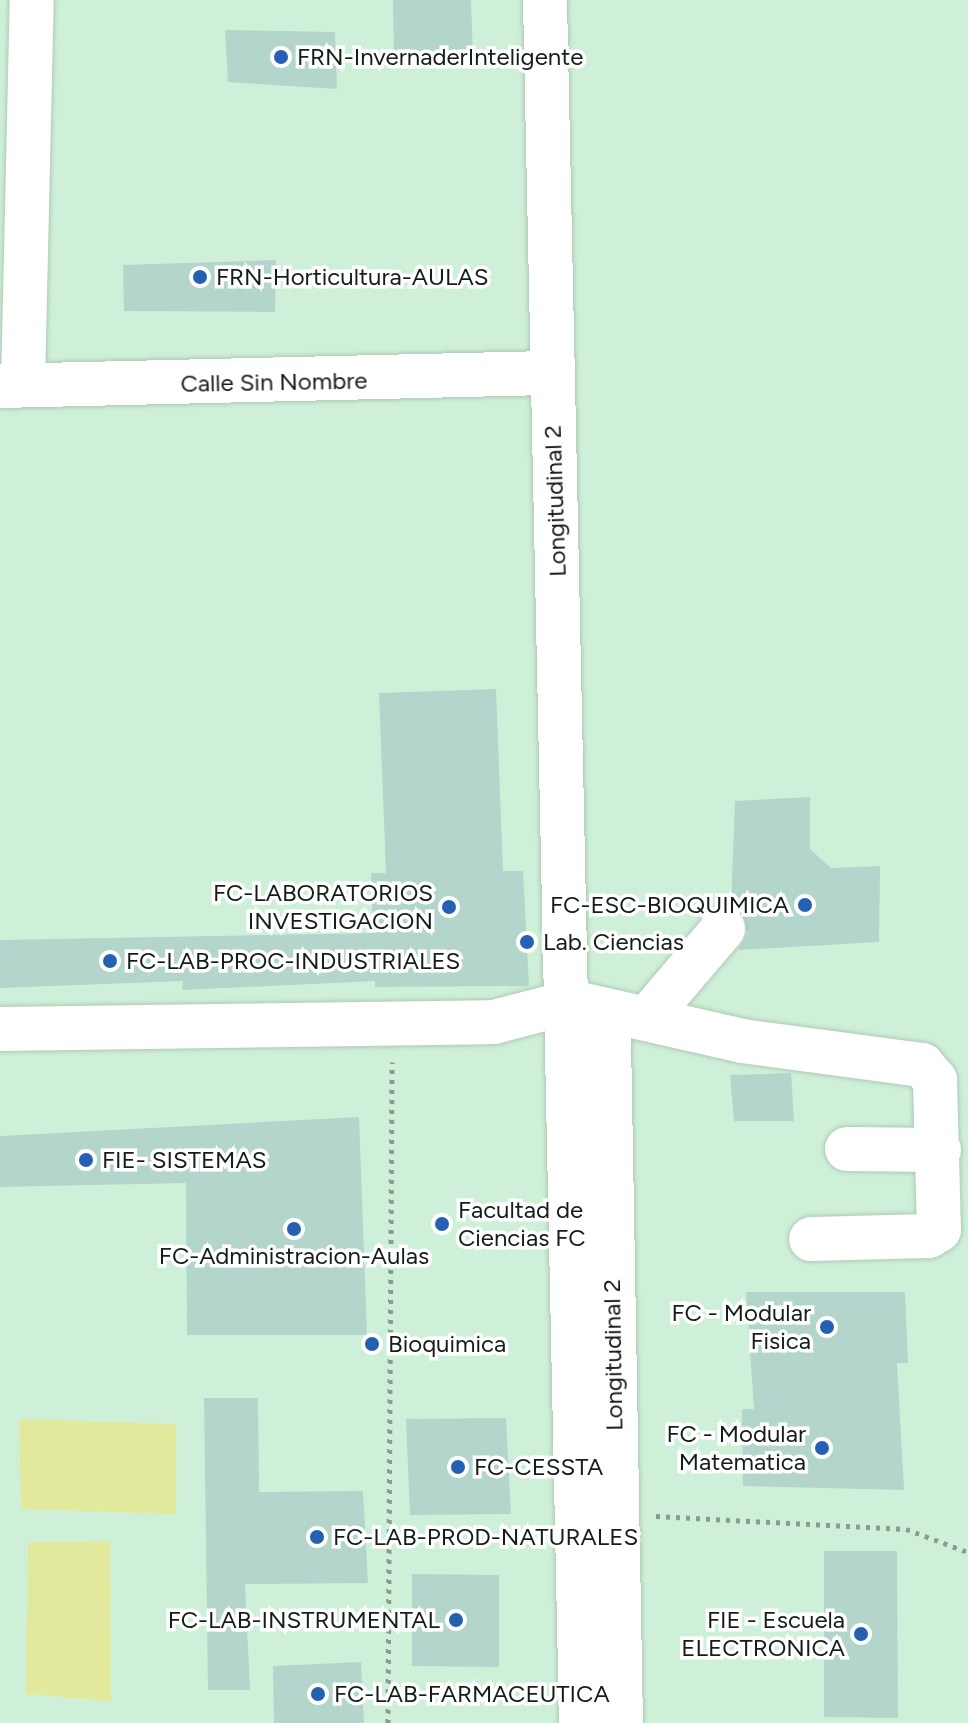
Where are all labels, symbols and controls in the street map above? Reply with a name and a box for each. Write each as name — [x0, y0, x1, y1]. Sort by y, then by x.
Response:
place label: FRN-InvernaderInteligente — [297, 43, 583, 71]
marker: FRN-InvernaderInteligente — [272, 48, 290, 66]
place label: FRN-Horticultura-AULAS — [216, 263, 488, 291]
marker: FRN-Horticultura-AULAS — [191, 268, 209, 286]
street label: Calle Sin Nombre — [180, 366, 368, 398]
street label: Longitudinal 2 — [538, 425, 572, 577]
place label: FC-LABORATORIOS INVESTIGACION — [213, 879, 433, 935]
place label: FC-ESC-BIOQUIMICA — [550, 891, 789, 919]
marker: FC-ESC-BIOQUIMICA — [796, 896, 814, 914]
marker: FC-LABORATORIOS INVESTIGACION — [440, 898, 458, 916]
place label: Lab. Ciencias — [543, 928, 684, 956]
marker: Lab. Ciencias — [518, 933, 536, 951]
place label: FC-LAB-PROC-INDUSTRIALES — [126, 947, 460, 975]
marker: FC-LAB-PROC-INDUSTRIALES — [101, 952, 119, 970]
place label: FIE- SISTEMAS — [102, 1146, 266, 1174]
marker: FIE- SISTEMAS — [77, 1151, 95, 1169]
place label: Facultad de Ciencias FC — [458, 1196, 586, 1252]
marker: Facultad de Ciencias FC — [433, 1215, 451, 1233]
marker: FC-Administracion-Aulas — [285, 1220, 303, 1238]
place label: FC-Administracion-Aulas — [159, 1242, 429, 1270]
street label: Longitudinal 2 — [597, 1279, 629, 1431]
place label: FC - Modular Fisica — [671, 1299, 811, 1355]
marker: FC - Modular Fisica — [818, 1318, 836, 1336]
place label: Bioquimica — [388, 1330, 506, 1358]
marker: Bioquimica — [363, 1335, 381, 1353]
place label: FC - Modular Matematica — [666, 1420, 806, 1476]
marker: FC - Modular Matematica — [813, 1439, 831, 1457]
place label: FC-CESSTA — [474, 1453, 603, 1481]
marker: FC-CESSTA — [449, 1458, 467, 1476]
place label: FC-LAB-PROD-NATURALES — [333, 1523, 638, 1551]
marker: FC-LAB-PROD-NATURALES — [308, 1528, 326, 1546]
place label: FC-LAB-INSTRUMENTAL — [168, 1606, 440, 1634]
place label: FIE - Escuela ELECTRONICA — [681, 1606, 845, 1662]
marker: FC-LAB-INSTRUMENTAL — [447, 1611, 465, 1629]
marker: FIE - Escuela ELECTRONICA — [852, 1625, 870, 1643]
place label: FC-LAB-FARMACEUTICA — [334, 1680, 610, 1708]
marker: FC-LAB-FARMACEUTICA — [309, 1685, 327, 1703]

